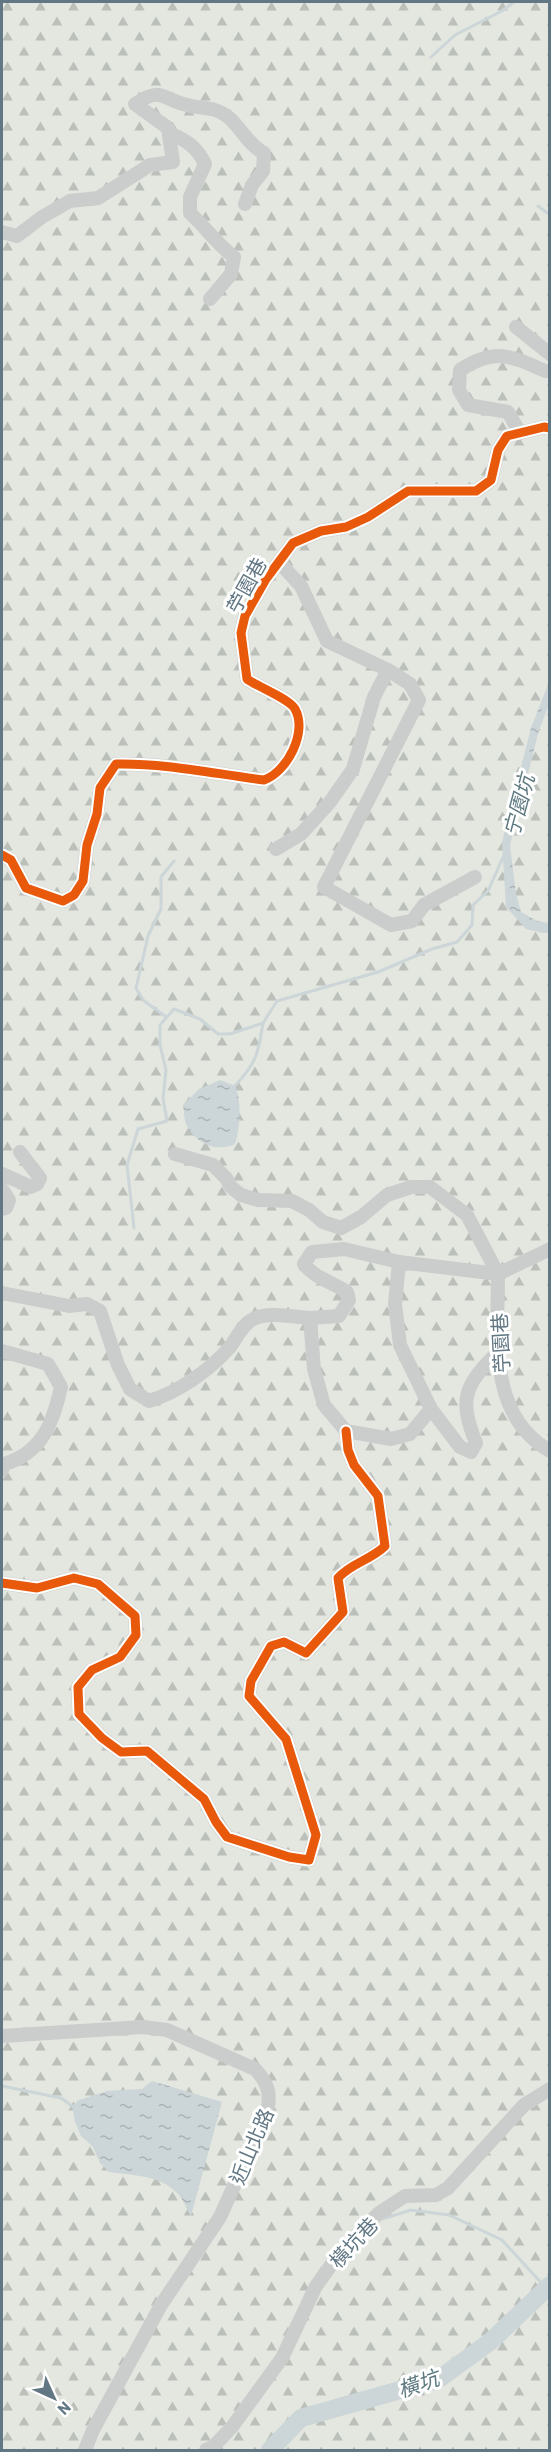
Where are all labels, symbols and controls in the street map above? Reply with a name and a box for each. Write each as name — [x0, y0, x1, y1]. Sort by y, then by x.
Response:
street label: 苧園巷 — [221, 553, 271, 617]
water label: 宁園坑 — [498, 768, 539, 839]
street label: 苧園巷 — [486, 1312, 514, 1374]
street label: 近山北路 — [224, 2104, 278, 2188]
street label: 橫坑巷 — [324, 2212, 382, 2272]
water label: 橫坑 — [394, 2363, 445, 2402]
north arrow — [24, 2368, 84, 2428]
text: N — [54, 2398, 75, 2419]

